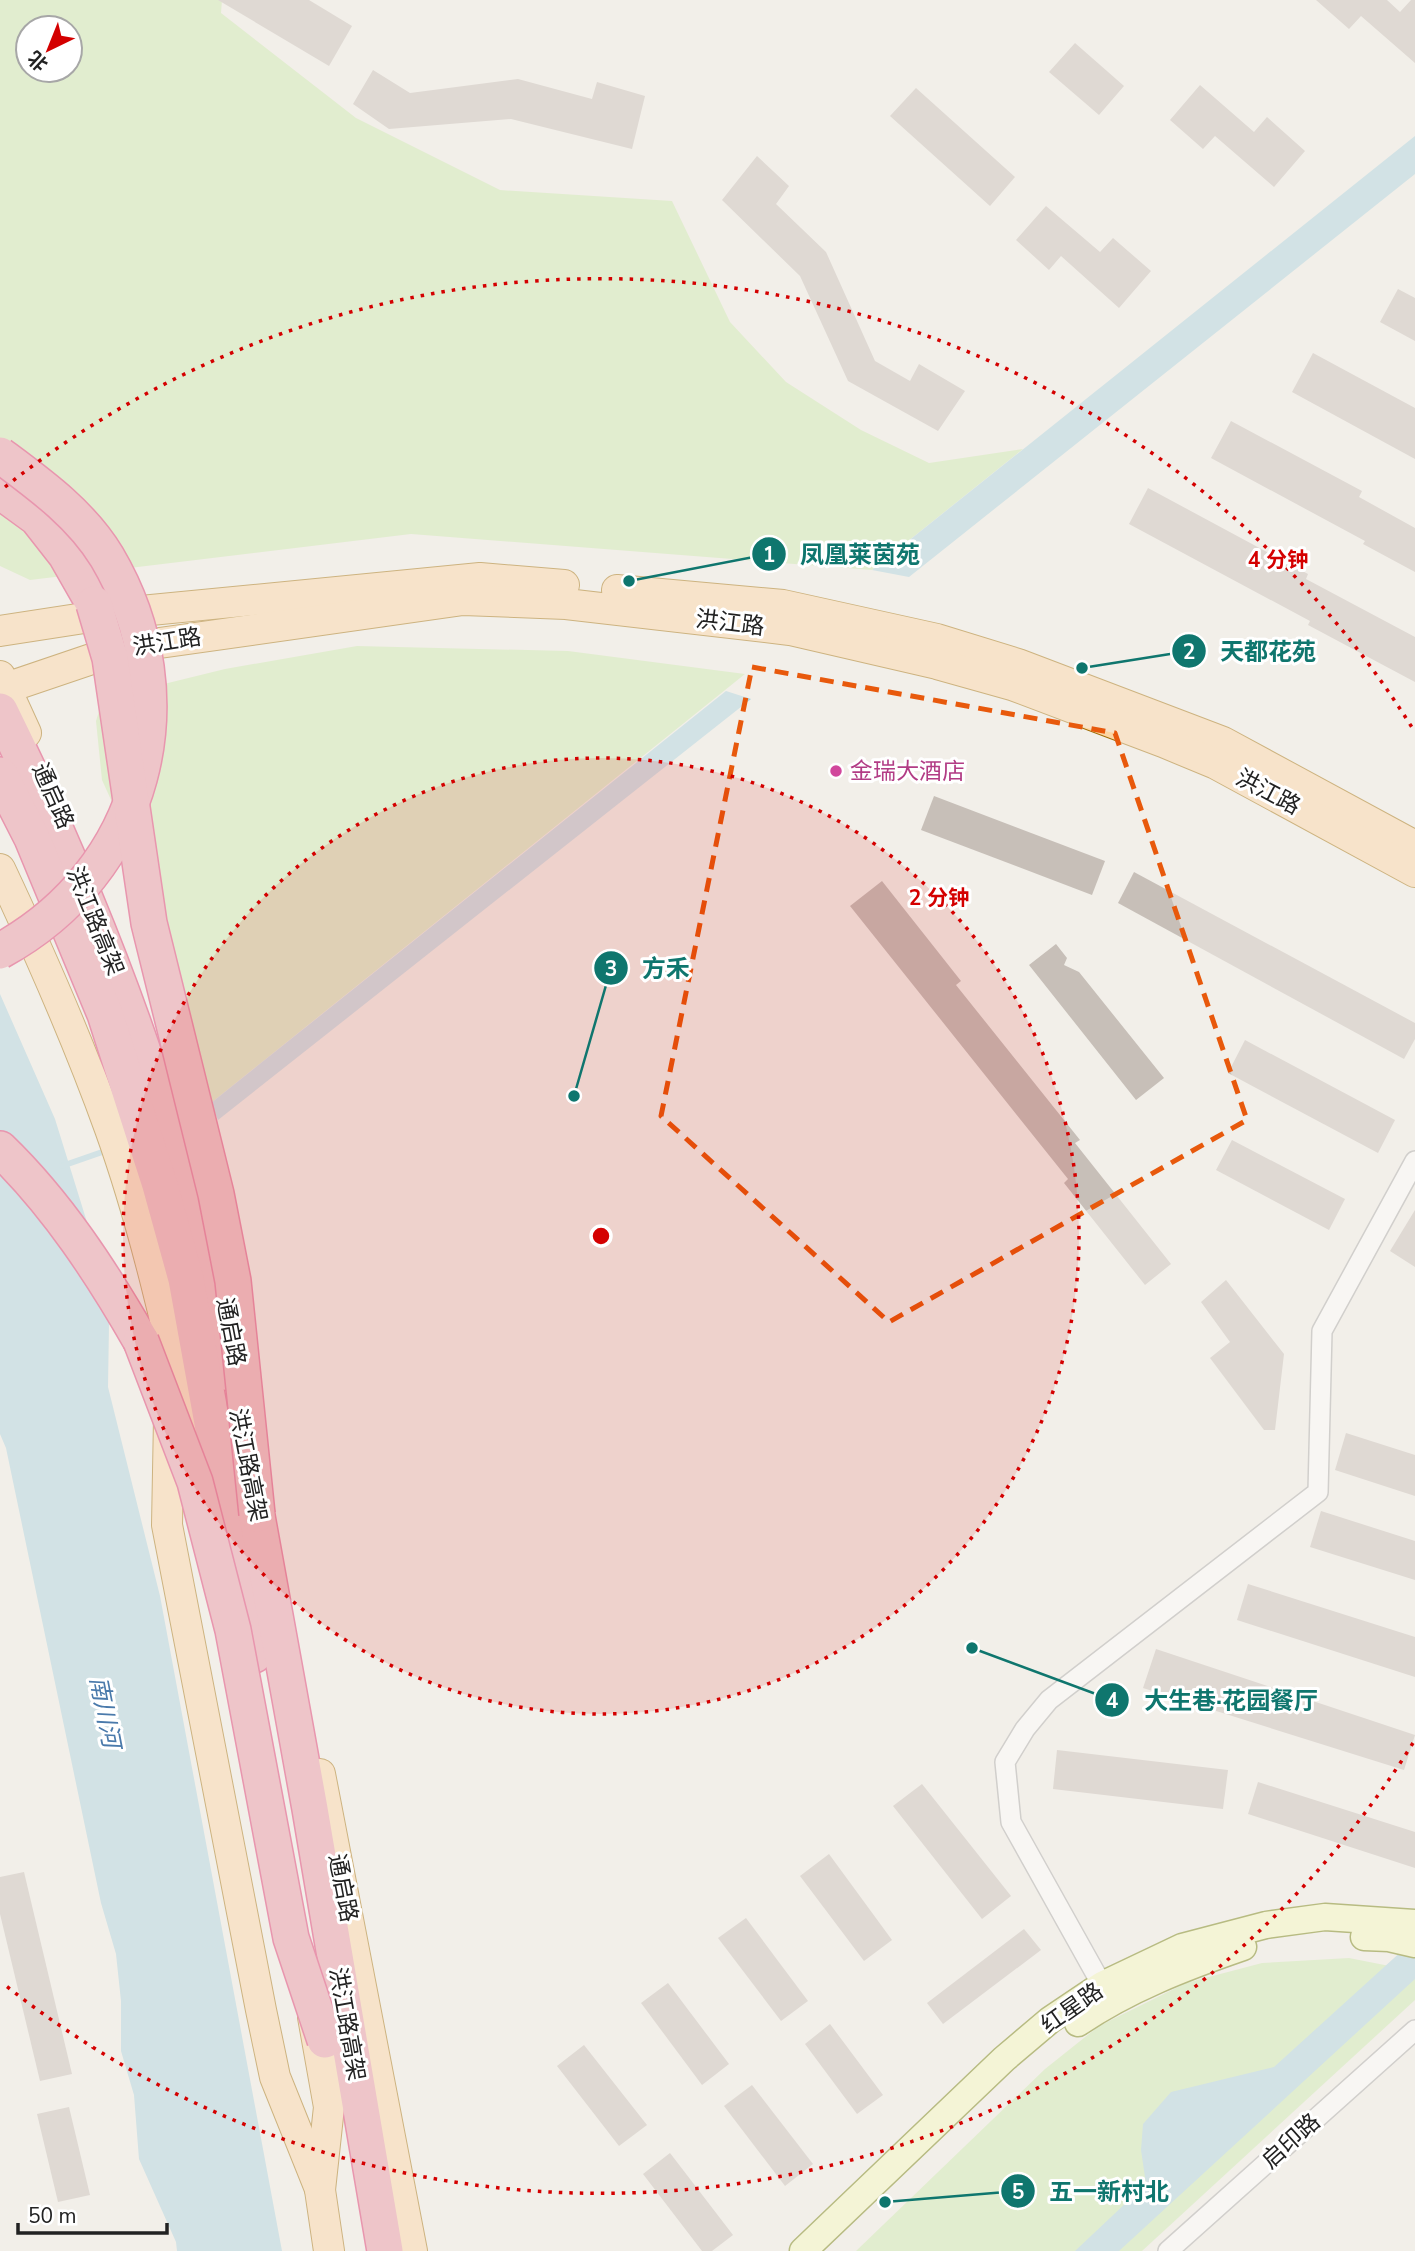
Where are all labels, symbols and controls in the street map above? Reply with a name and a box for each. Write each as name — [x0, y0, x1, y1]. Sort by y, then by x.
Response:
north arrow — [14, 14, 84, 84]
text: 北 — [22, 45, 54, 77]
callout: 凤凰莱茵苑 — [751, 532, 934, 577]
text: 凤凰莱茵苑 — [800, 539, 920, 571]
text: 1 — [763, 541, 775, 569]
text: 4 分钟 — [1248, 546, 1308, 574]
street label: 洪江路 — [694, 603, 766, 643]
street label: 洪江路 — [131, 621, 203, 663]
callout: 天都花苑 — [1171, 629, 1330, 674]
text: 天都花苑 — [1220, 636, 1316, 668]
text: 2 — [1183, 638, 1195, 666]
place label: 金瑞大酒店 — [850, 756, 965, 787]
street label: 通启路 — [25, 758, 81, 834]
street label: 洪江路 — [1230, 762, 1306, 822]
marker: 金瑞大酒店 — [828, 763, 844, 779]
street label: 洪江路高架 — [59, 862, 131, 980]
text: 2 分钟 — [909, 884, 969, 912]
callout: 方禾 — [593, 946, 704, 991]
text: 方禾 — [642, 953, 690, 985]
text: 3 — [605, 955, 617, 983]
centre of rings — [589, 1224, 613, 1248]
street label: 通启路 — [209, 1295, 253, 1369]
street label: 洪江路高架 — [222, 1406, 274, 1524]
water label: 南川河 — [82, 1674, 128, 1754]
callout: 大生巷·花园餐厅 — [1095, 1678, 1332, 1723]
text: 大生巷·花园餐厅 — [1144, 1685, 1318, 1717]
text: 4 — [1106, 1687, 1119, 1715]
street label: 通启路 — [321, 1851, 365, 1925]
street label: 洪江路高架 — [322, 1965, 372, 2083]
street label: 红星路 — [1035, 1976, 1109, 2040]
street label: 启印路 — [1255, 2106, 1327, 2176]
callout: 五一新村北 — [1000, 2169, 1183, 2214]
text: 五一新村北 — [1049, 2176, 1169, 2208]
text: 5 — [1012, 2178, 1024, 2206]
scale bar — [18, 2192, 166, 2236]
text: 50 m — [28, 2202, 77, 2230]

